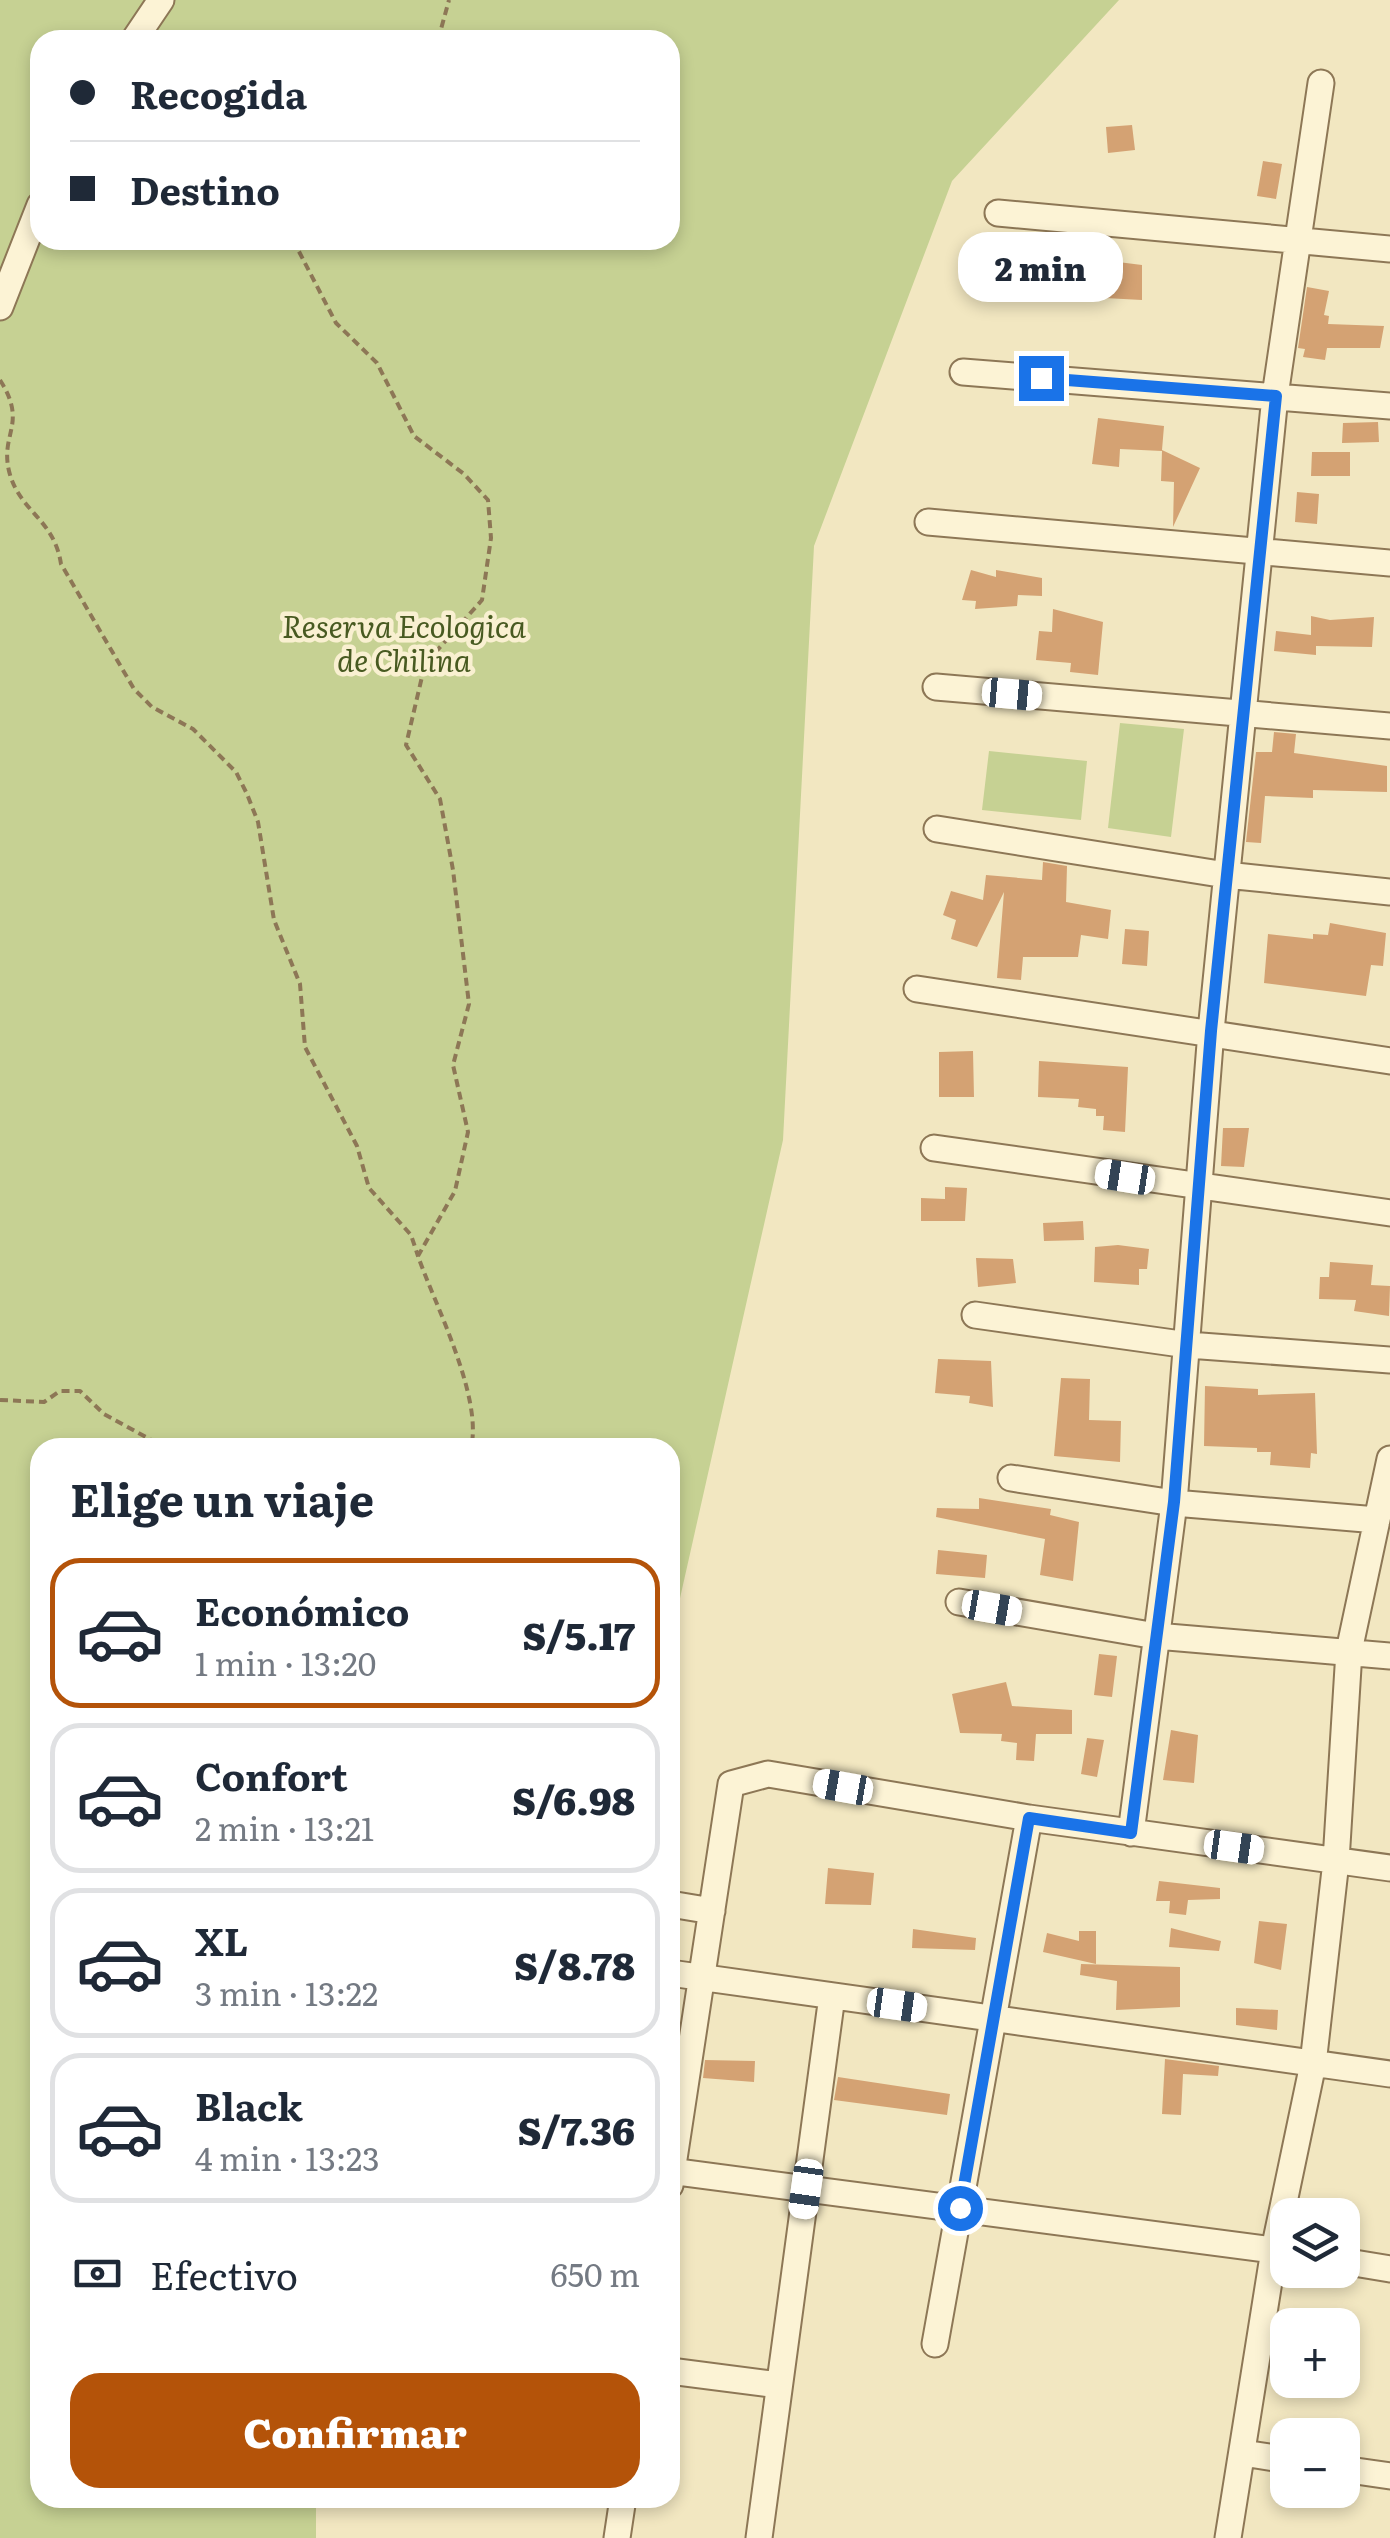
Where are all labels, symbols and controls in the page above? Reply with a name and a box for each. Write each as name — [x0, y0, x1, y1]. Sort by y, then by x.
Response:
text: Recogida — [130, 64, 307, 121]
text: Destino — [130, 160, 280, 217]
callout: 2 min — [958, 233, 1124, 303]
text: 2 min — [995, 243, 1086, 291]
route end — [1019, 356, 1064, 401]
park label: Reserva Ecologica de Chilina — [282, 603, 526, 681]
car — [981, 676, 1043, 712]
car — [1093, 1157, 1157, 1197]
text: Elige un viaje — [70, 1464, 374, 1531]
text: Económico — [195, 1581, 410, 1638]
icon: car — [75, 1588, 165, 1678]
car — [960, 1588, 1024, 1628]
text: S/5.17 — [522, 1605, 635, 1662]
text: 1 min · 13:20 — [195, 1638, 376, 1686]
text: Confort — [195, 1746, 348, 1803]
icon: car — [75, 1753, 165, 1843]
car — [811, 1767, 875, 1807]
text: S/6.98 — [512, 1770, 635, 1827]
text: 2 min · 13:21 — [195, 1803, 374, 1851]
car — [1202, 1828, 1266, 1866]
text: XL — [195, 1911, 248, 1968]
icon: car — [75, 1918, 165, 2008]
text: S/8.78 — [514, 1935, 635, 1992]
text: 3 min · 13:22 — [195, 1968, 378, 2016]
car — [865, 1986, 929, 2024]
text: Black — [195, 2076, 303, 2133]
icon: car — [75, 2083, 165, 2173]
text: S/7.36 — [518, 2100, 635, 2157]
text: 4 min · 13:23 — [195, 2133, 380, 2181]
car — [787, 2157, 825, 2221]
route start — [938, 2186, 983, 2231]
map controls — [1270, 2198, 1360, 2508]
button: layers — [1270, 2198, 1360, 2288]
text: Efectivo — [150, 2245, 298, 2302]
icon: cash — [70, 2246, 125, 2301]
text: 650 m — [551, 2249, 640, 2297]
button: + — [1270, 2308, 1360, 2398]
button: Confirmar — [70, 2373, 640, 2488]
button: − — [1270, 2418, 1360, 2508]

